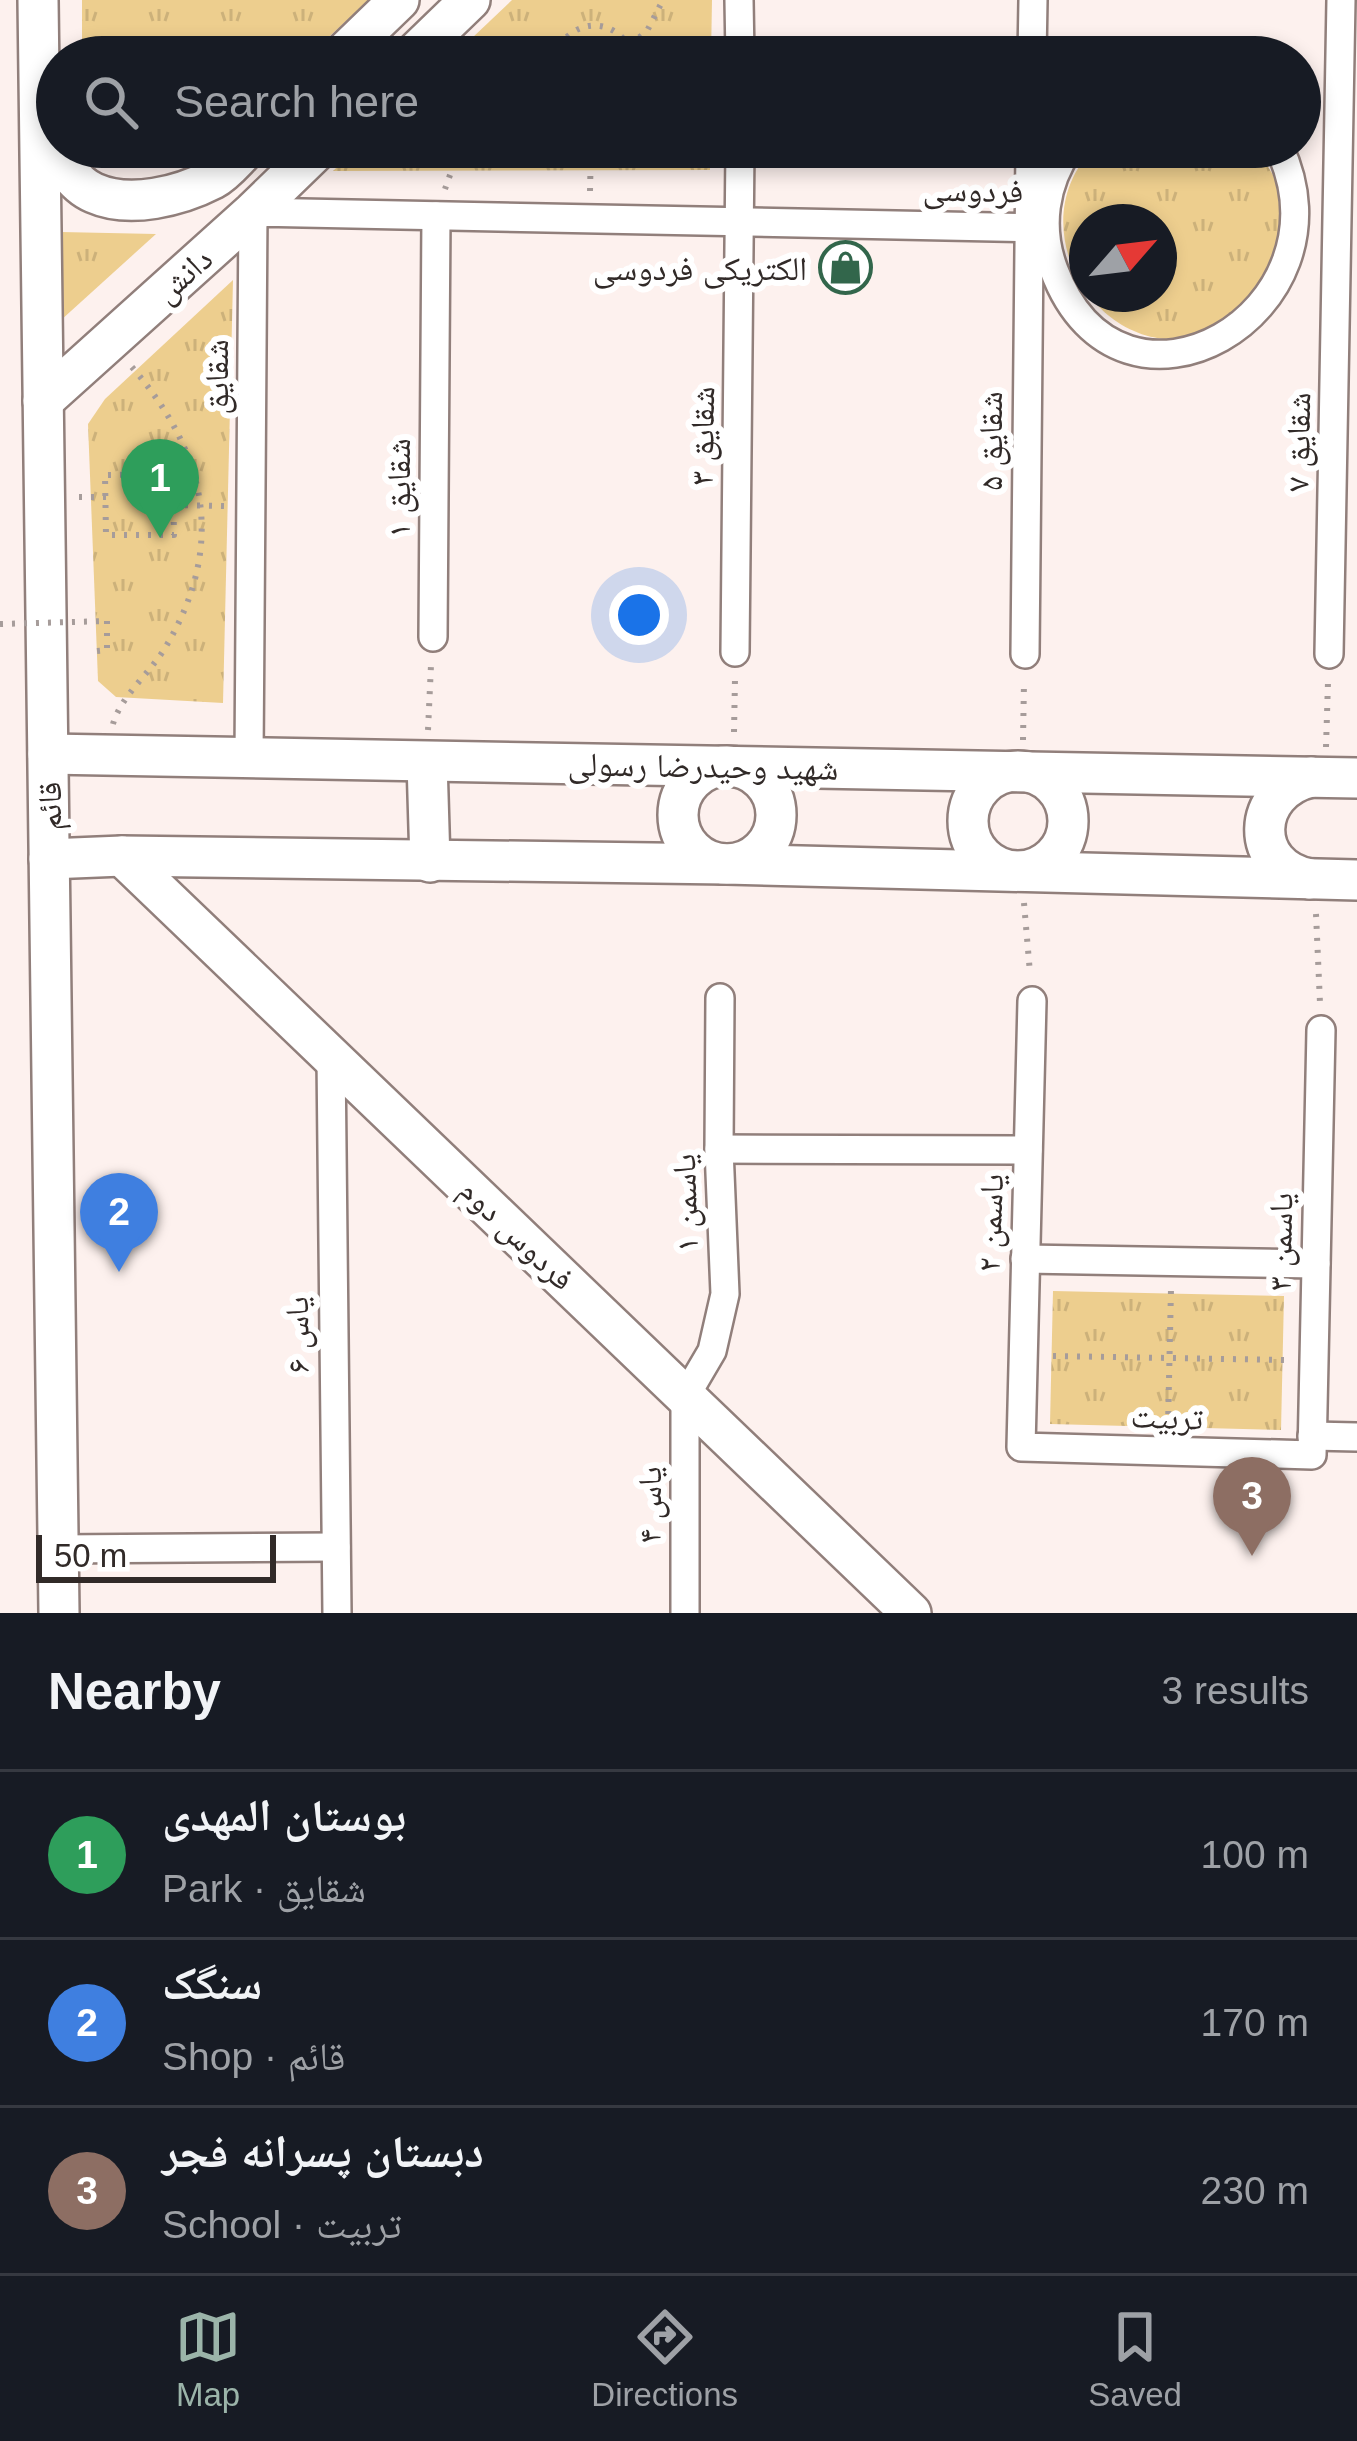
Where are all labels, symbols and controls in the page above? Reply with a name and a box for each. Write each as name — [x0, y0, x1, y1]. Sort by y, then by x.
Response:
search box — [36, 36, 1321, 168]
icon: search — [78, 69, 144, 135]
text: Search here — [174, 76, 419, 127]
street label: فردوسی — [922, 171, 1024, 211]
north arrow — [1069, 204, 1177, 312]
street label: دانش — [147, 240, 221, 312]
shop icon: الکتریکی فردوسی — [818, 240, 874, 296]
place label: الکتریکی فردوسی — [593, 250, 807, 289]
street label: شقایق — [198, 339, 237, 415]
street label: شقایق ۳ — [683, 386, 723, 486]
street label: شقایق ۵ — [972, 391, 1011, 491]
street label: شقایق ۷ — [1279, 392, 1319, 492]
street label: شقایق ۱ — [380, 438, 419, 538]
pin: 1 — [121, 439, 199, 538]
your location — [609, 585, 669, 645]
street label: شهید وحیدرضا رسولی — [567, 745, 839, 789]
street label: قائم — [31, 782, 72, 830]
street label: یاسمن ۱ — [665, 1153, 707, 1253]
street label: فردوس دوم — [450, 1171, 582, 1300]
pin: 2 — [80, 1173, 158, 1272]
street label: یاسمن ۲ — [970, 1173, 1012, 1273]
street label: یاسمن ۳ — [1261, 1193, 1301, 1292]
street label: یاس ۶ — [278, 1296, 318, 1374]
street label: تربیت — [1130, 1397, 1204, 1437]
pin: 3 — [1213, 1457, 1291, 1556]
street label: یاس ۴ — [631, 1466, 670, 1544]
scale bar — [36, 1529, 276, 1582]
text: 50 m — [54, 1537, 127, 1574]
text: Nearby — [48, 1663, 221, 1720]
text: 3 results — [1162, 1669, 1309, 1712]
text: بوستان المهدی — [162, 1790, 406, 1841]
text: 1 — [76, 1833, 98, 1876]
text: 100 m — [1201, 1833, 1309, 1876]
text: Park · شقایق — [162, 1867, 366, 1910]
text: سنگک — [162, 1958, 262, 2009]
text: 2 — [76, 2001, 98, 2044]
text: 170 m — [1201, 2001, 1309, 2044]
text: Shop · قائم — [162, 2035, 345, 2078]
text: دبستان پسرانه فجر — [162, 2126, 484, 2177]
text: 3 — [76, 2169, 98, 2212]
text: 230 m — [1201, 2169, 1309, 2212]
text: School · تربیت — [162, 2203, 402, 2246]
tab: Map — [175, 2304, 241, 2414]
tab: Directions — [591, 2304, 738, 2414]
tab: Saved — [1088, 2304, 1182, 2414]

